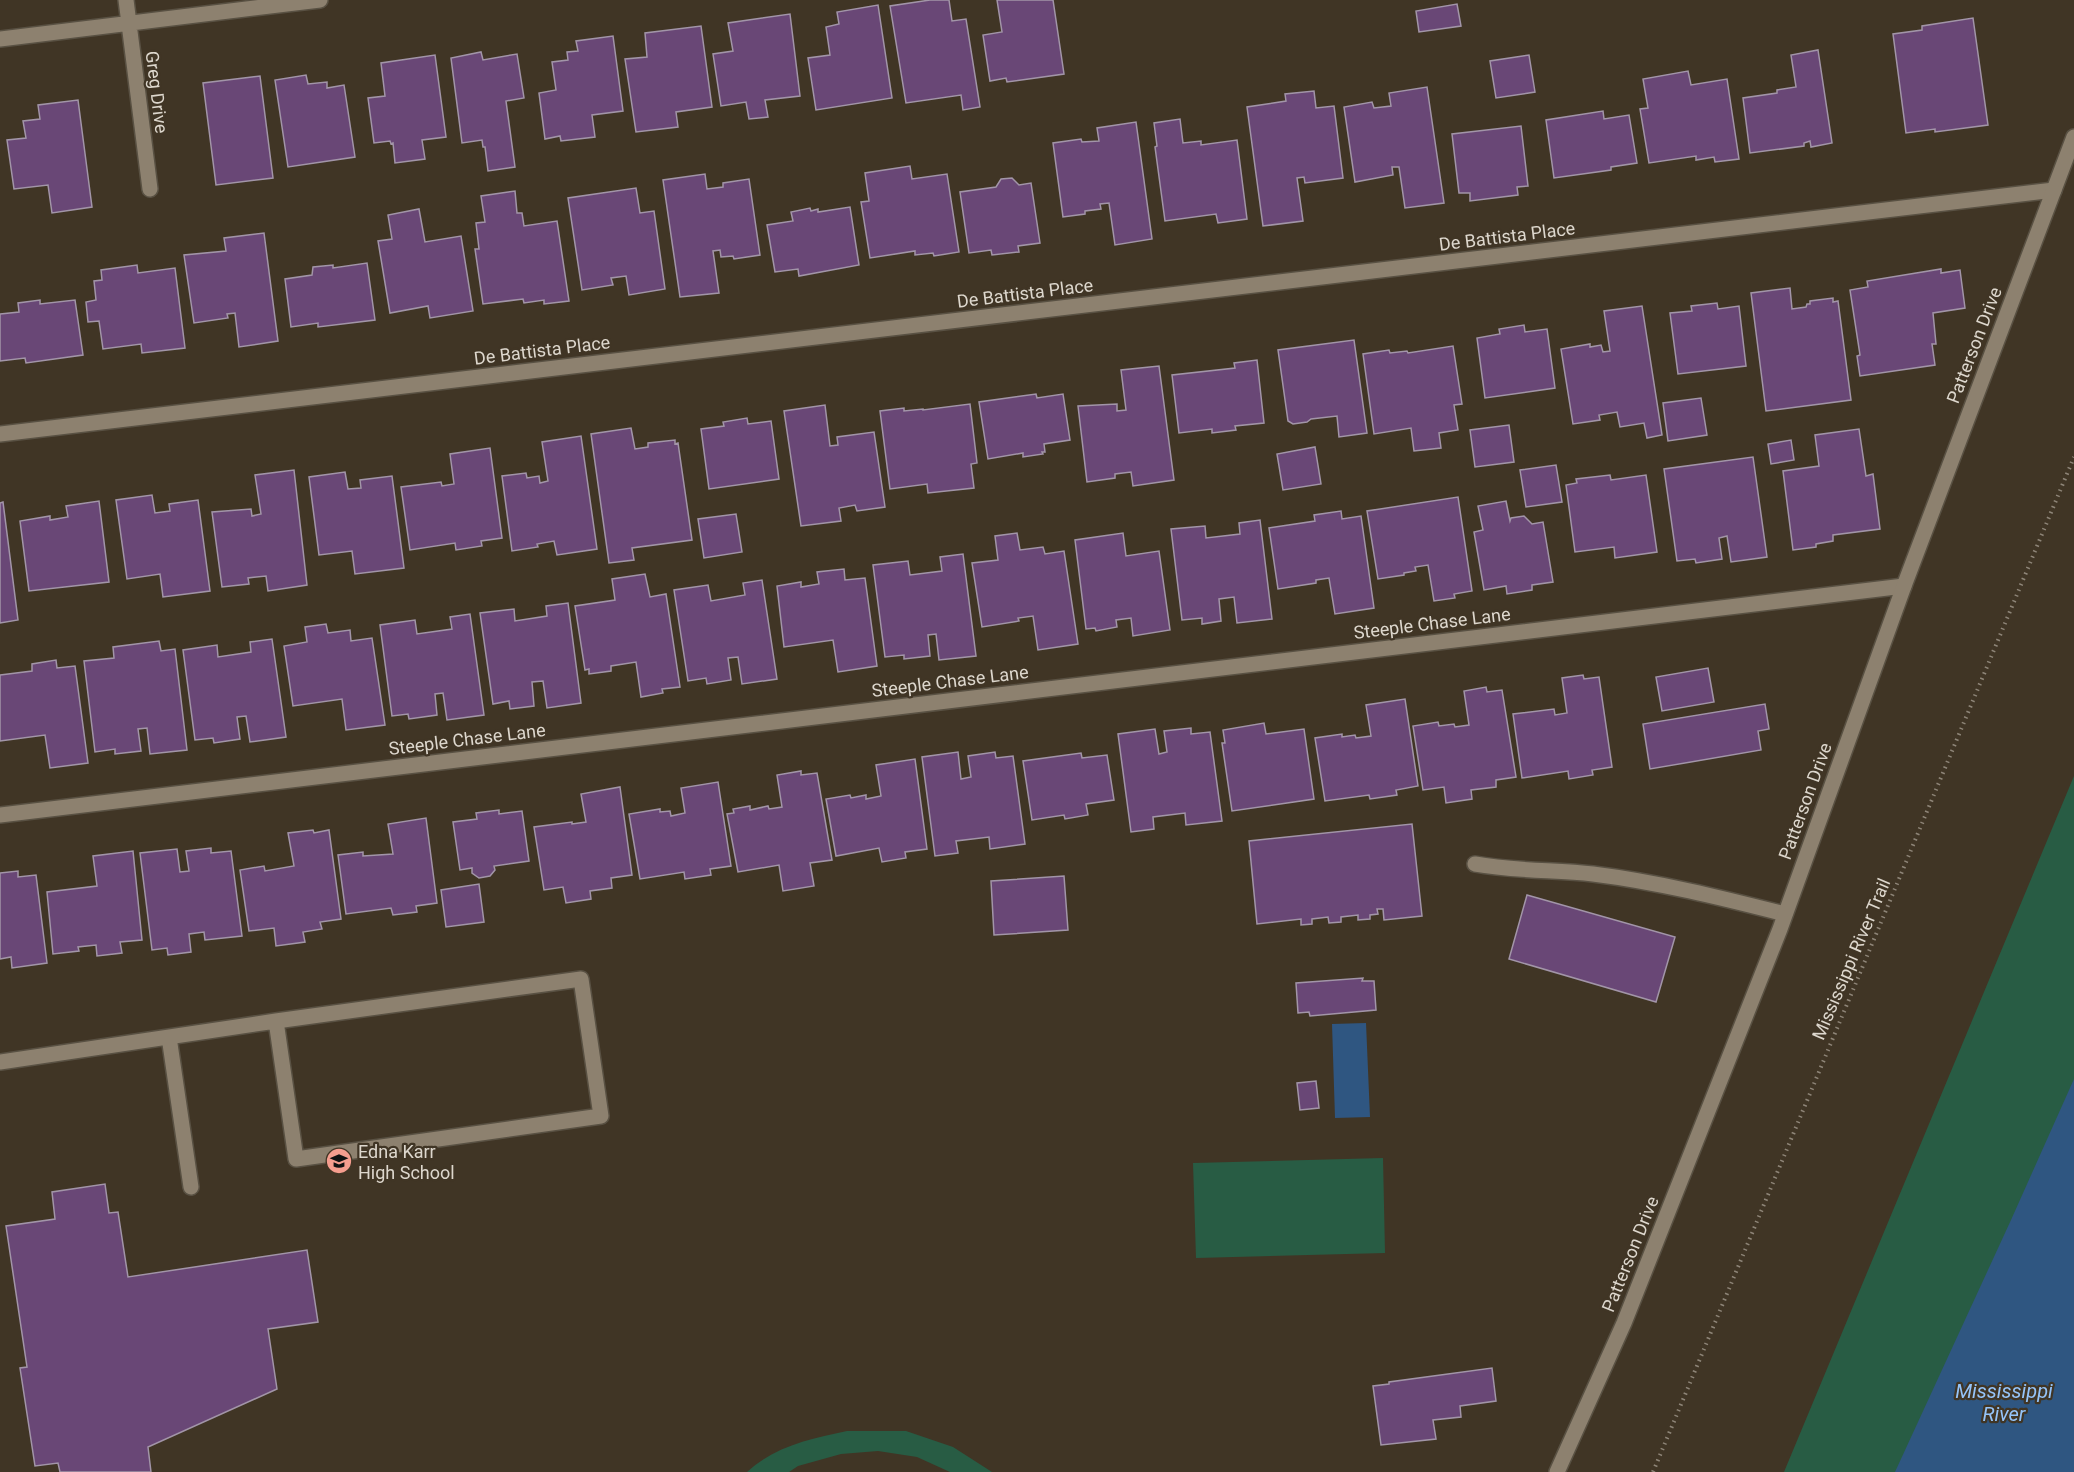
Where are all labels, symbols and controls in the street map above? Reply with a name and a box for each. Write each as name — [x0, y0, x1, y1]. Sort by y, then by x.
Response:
street label: Greg Drive — [142, 50, 172, 134]
street label: De Battista Place — [1438, 217, 1576, 255]
street label: De Battista Place — [956, 274, 1094, 312]
street label: Patterson Drive — [1942, 284, 2006, 406]
street label: De Battista Place — [473, 331, 611, 369]
street label: Steeple Chase Lane — [1352, 603, 1512, 643]
street label: Steeple Chase Lane — [870, 661, 1030, 701]
street label: Steeple Chase Lane — [387, 719, 547, 759]
street label: Patterson Drive — [1774, 740, 1836, 862]
street label: Mississippi River Trail — [1807, 875, 1895, 1043]
place label: Edna Karr High School — [358, 1141, 455, 1183]
school or university icon: Edna Karr High School — [324, 1146, 354, 1176]
street label: Patterson Drive — [1597, 1193, 1663, 1315]
water label: Mississippi River — [1955, 1379, 2053, 1426]

